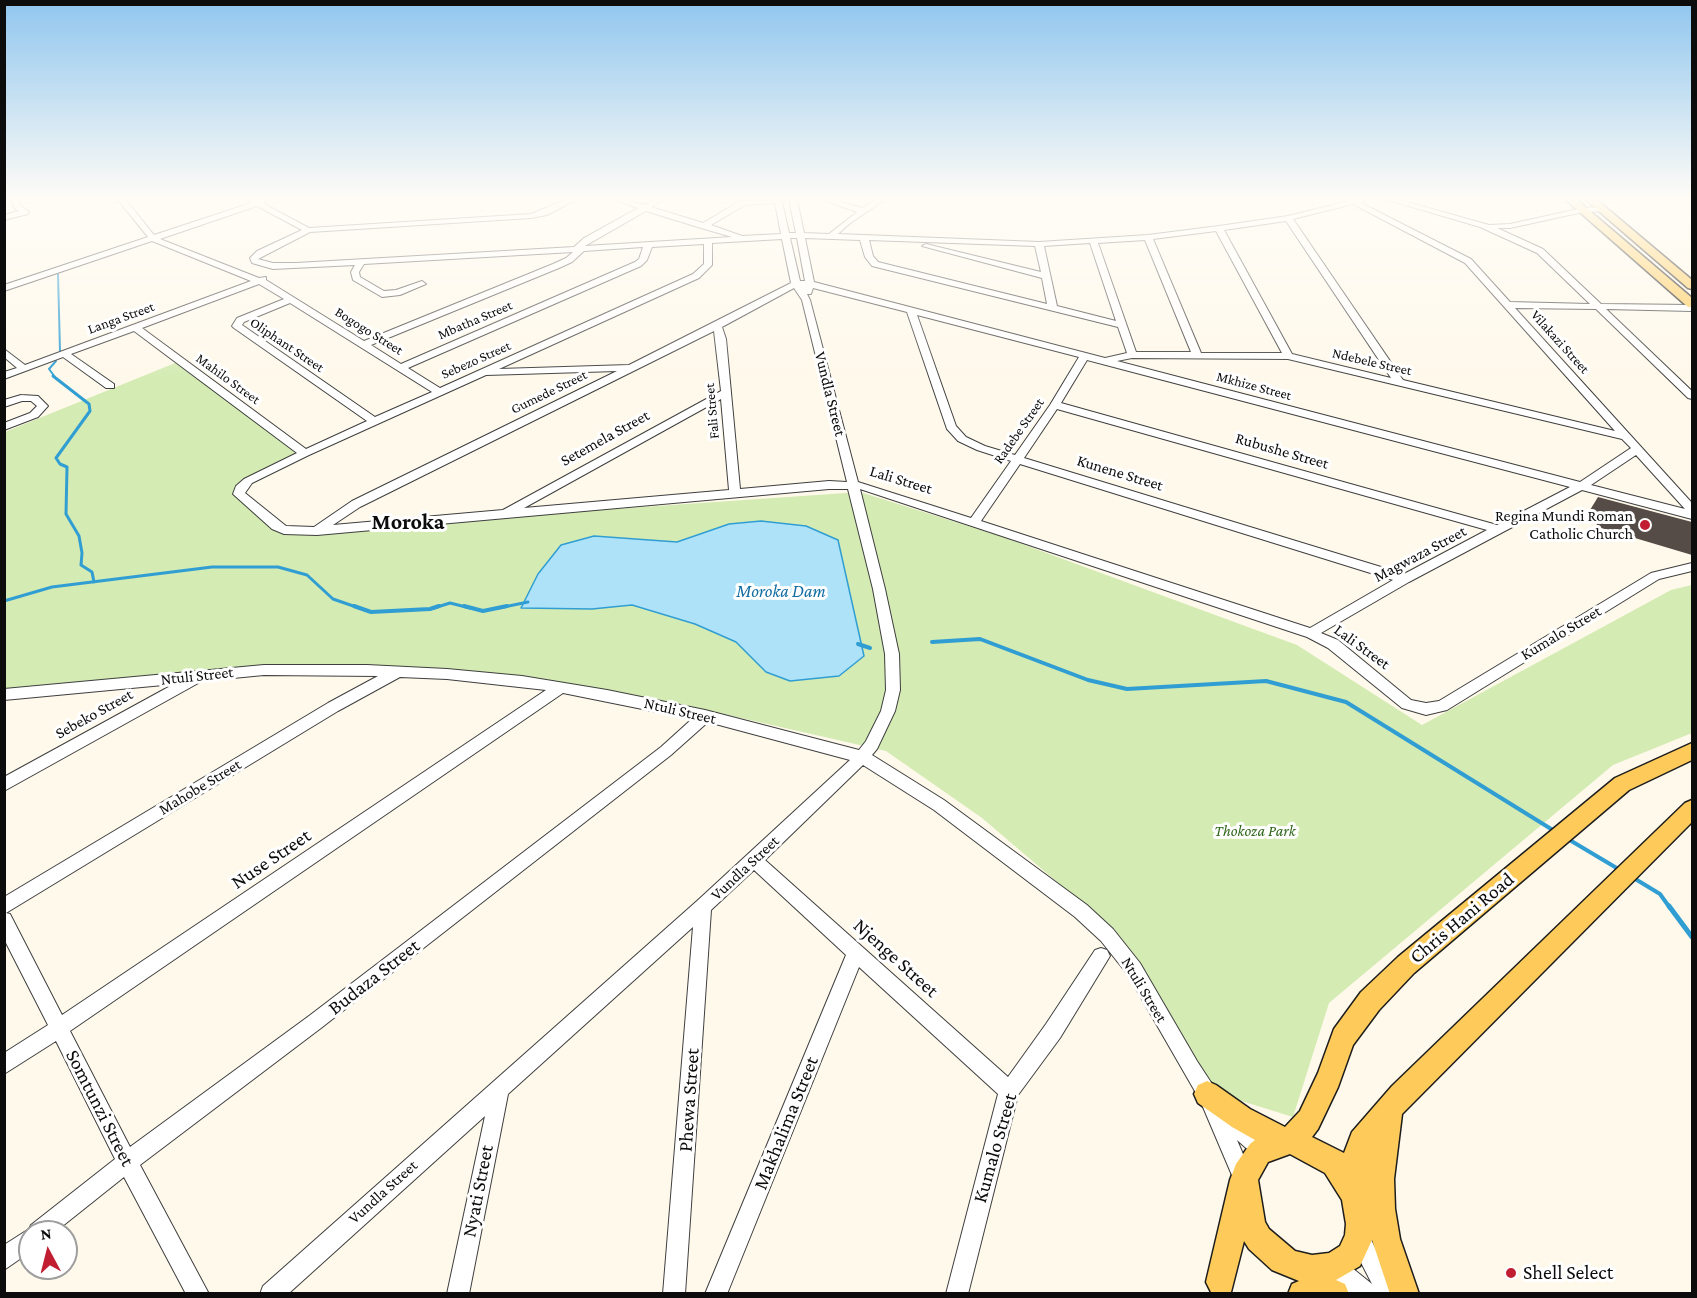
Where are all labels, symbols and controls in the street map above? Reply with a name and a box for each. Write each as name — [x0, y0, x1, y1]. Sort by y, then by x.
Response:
street label: Mbatha Street — [435, 297, 515, 343]
street label: Langa Street — [85, 298, 157, 338]
street label: Bogogo Street — [332, 303, 406, 359]
street label: Vilakazi Street — [1527, 307, 1593, 377]
street label: Oliphant Street — [247, 314, 327, 376]
street label: Sebezo Street — [439, 337, 513, 383]
street label: Ndebele Street — [1331, 345, 1413, 379]
street label: Mahilo Street — [193, 350, 263, 408]
street label: Vundla Street — [810, 350, 850, 438]
street label: Gumede Street — [508, 366, 590, 418]
street label: Mkhize Street — [1215, 368, 1293, 404]
street label: Fali Street — [701, 382, 723, 440]
street label: Radebe Street — [990, 395, 1048, 467]
street label: Setemela Street — [557, 406, 653, 470]
street label: Rubushe Street — [1233, 429, 1331, 473]
street label: Kunene Street — [1075, 451, 1165, 495]
street label: Lali Street — [867, 461, 935, 499]
place label: Regina Mundi Roman Catholic Church — [1495, 506, 1633, 544]
district label: Moroka — [372, 509, 444, 535]
marker: Regina Mundi Roman Catholic Church — [1638, 518, 1652, 532]
street label: Magwaza Street — [1370, 522, 1470, 586]
water label: Moroka Dam — [736, 580, 826, 602]
street label: Kumalo Street — [1517, 602, 1605, 664]
street label: Lali Street — [1330, 620, 1394, 674]
street label: Ntuli Street — [160, 663, 234, 689]
street label: Sebeko Street — [52, 685, 136, 743]
street label: Ntuli Street — [642, 693, 718, 729]
street label: Mahobe Street — [155, 755, 245, 819]
park label: Thokoza Park — [1214, 821, 1296, 841]
street label: Nuse Street — [227, 824, 315, 894]
street label: Vundla Street — [707, 831, 783, 905]
street label: Chris Hani Road — [1405, 867, 1519, 969]
street label: Njenge Street — [848, 913, 944, 1003]
street label: Budaza Street — [323, 934, 425, 1020]
street label: Ntuli Street — [1117, 954, 1171, 1026]
street label: Somtunzi Street — [60, 1046, 140, 1170]
street label: Phewa Street — [673, 1047, 705, 1153]
street label: Makhalima Street — [748, 1053, 824, 1193]
street label: Kumalo Street — [968, 1090, 1022, 1206]
street label: Nyati Street — [457, 1143, 499, 1239]
street label: Vundla Street — [344, 1156, 422, 1228]
north arrow — [18, 1220, 78, 1280]
text: N — [40, 1225, 52, 1243]
place label: Shell Select — [1523, 1261, 1613, 1285]
marker: Shell Select — [1504, 1266, 1518, 1280]

